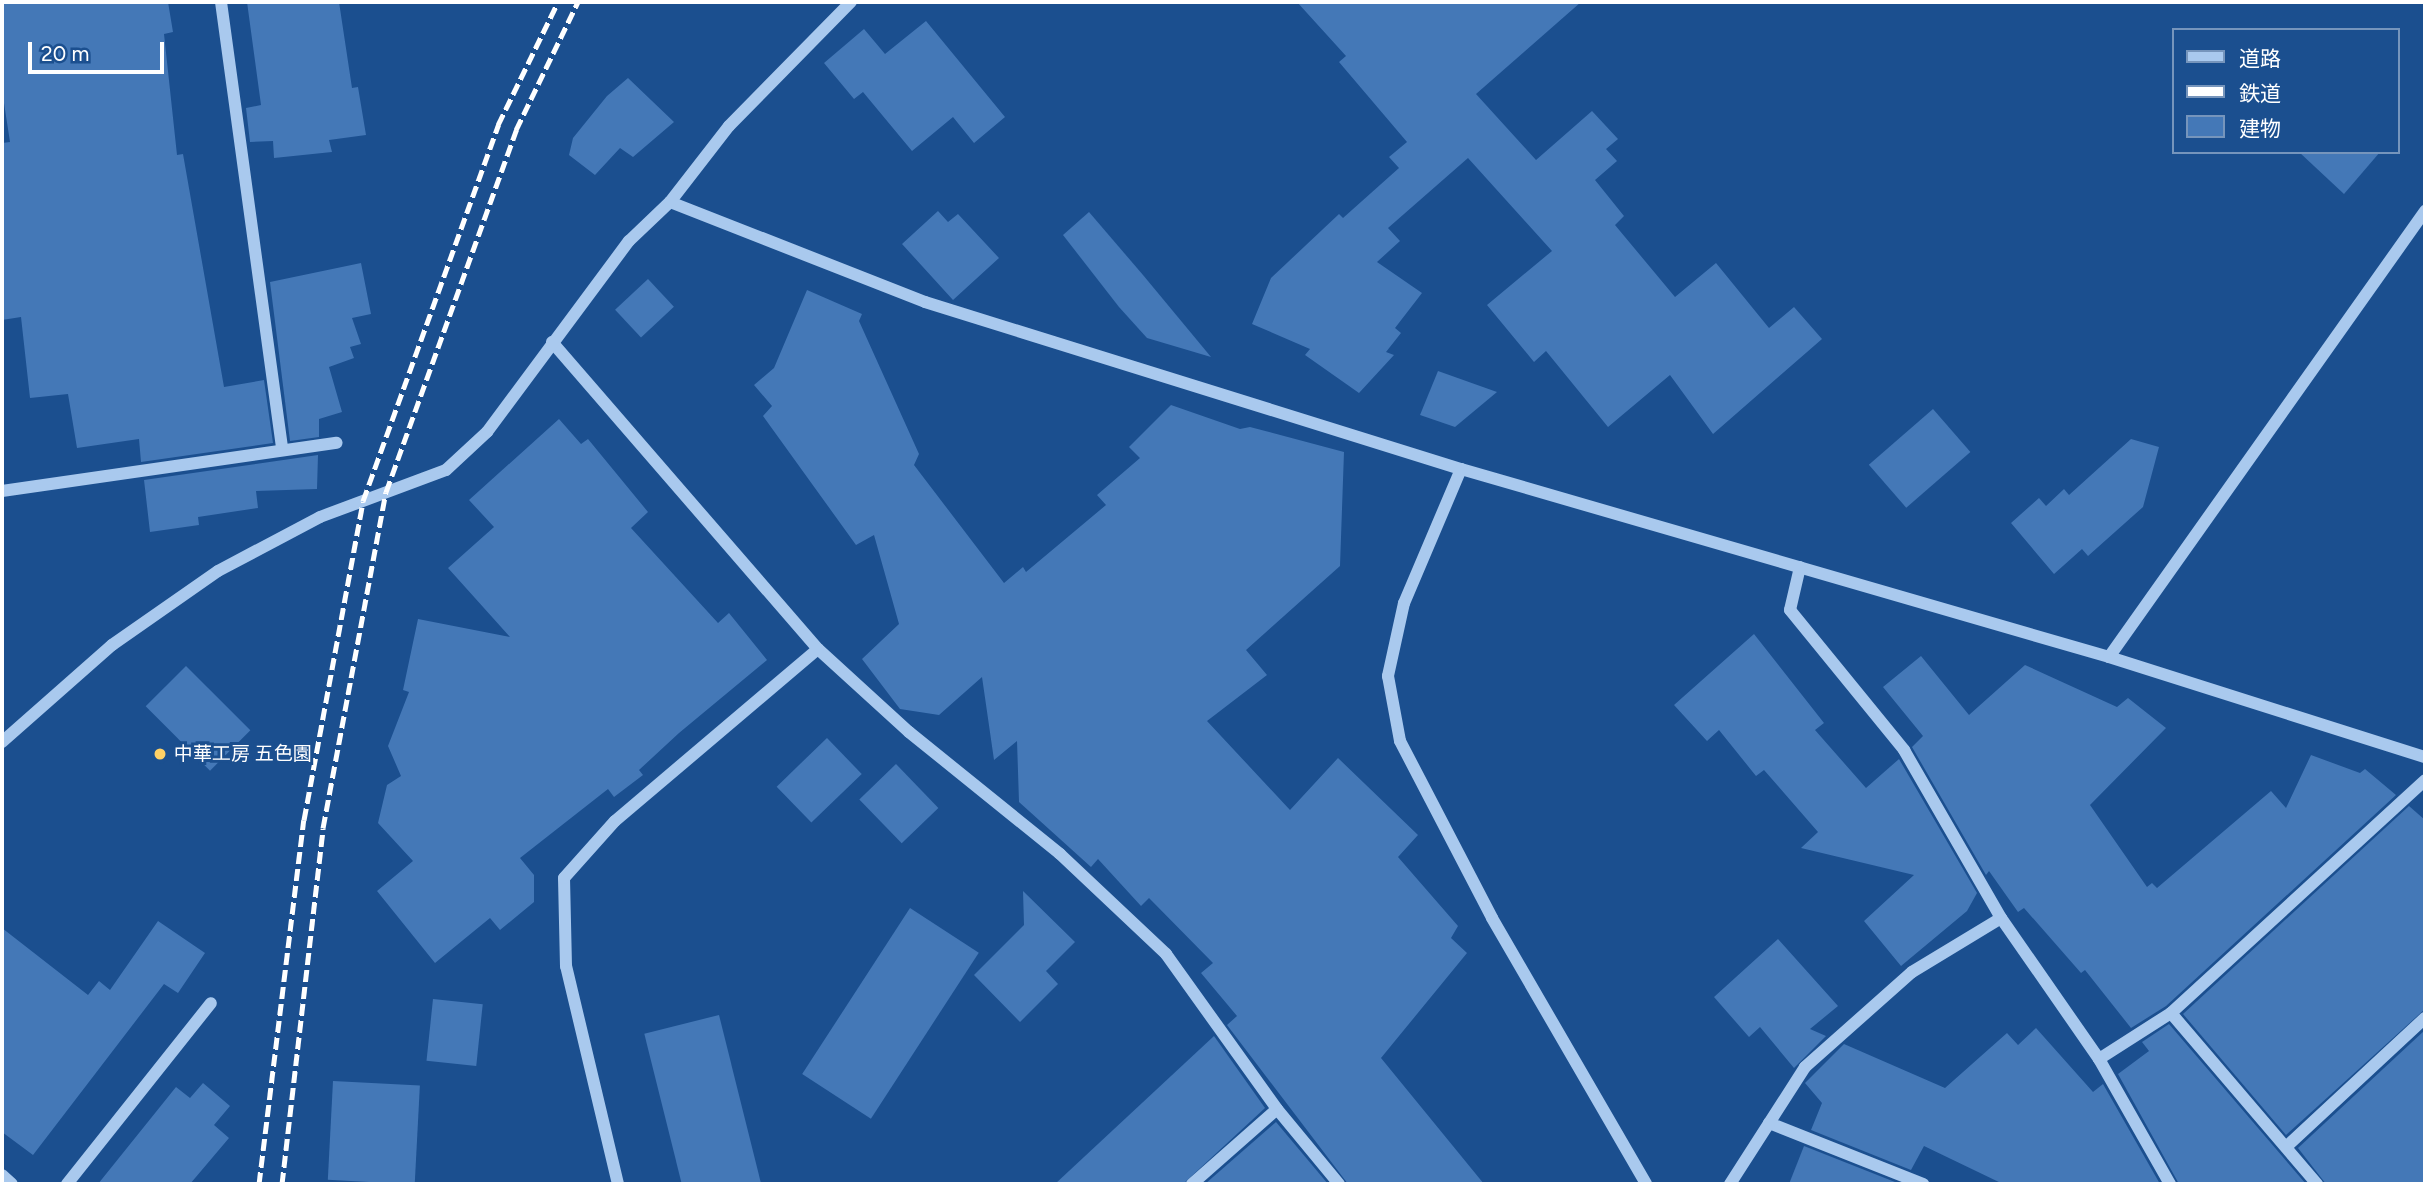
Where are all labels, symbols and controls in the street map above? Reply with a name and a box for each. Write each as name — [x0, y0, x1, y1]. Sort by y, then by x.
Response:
scale bar — [32, 28, 168, 72]
legend — [2172, 28, 2399, 154]
text: 20 m — [41, 41, 89, 66]
text: 道路 — [2239, 46, 2281, 71]
text: 鉄道 — [2239, 81, 2281, 106]
text: 建物 — [2239, 116, 2281, 141]
place label: 中華工房 五色園 — [174, 743, 312, 765]
marker: 中華工房 五色園 — [152, 746, 168, 762]

